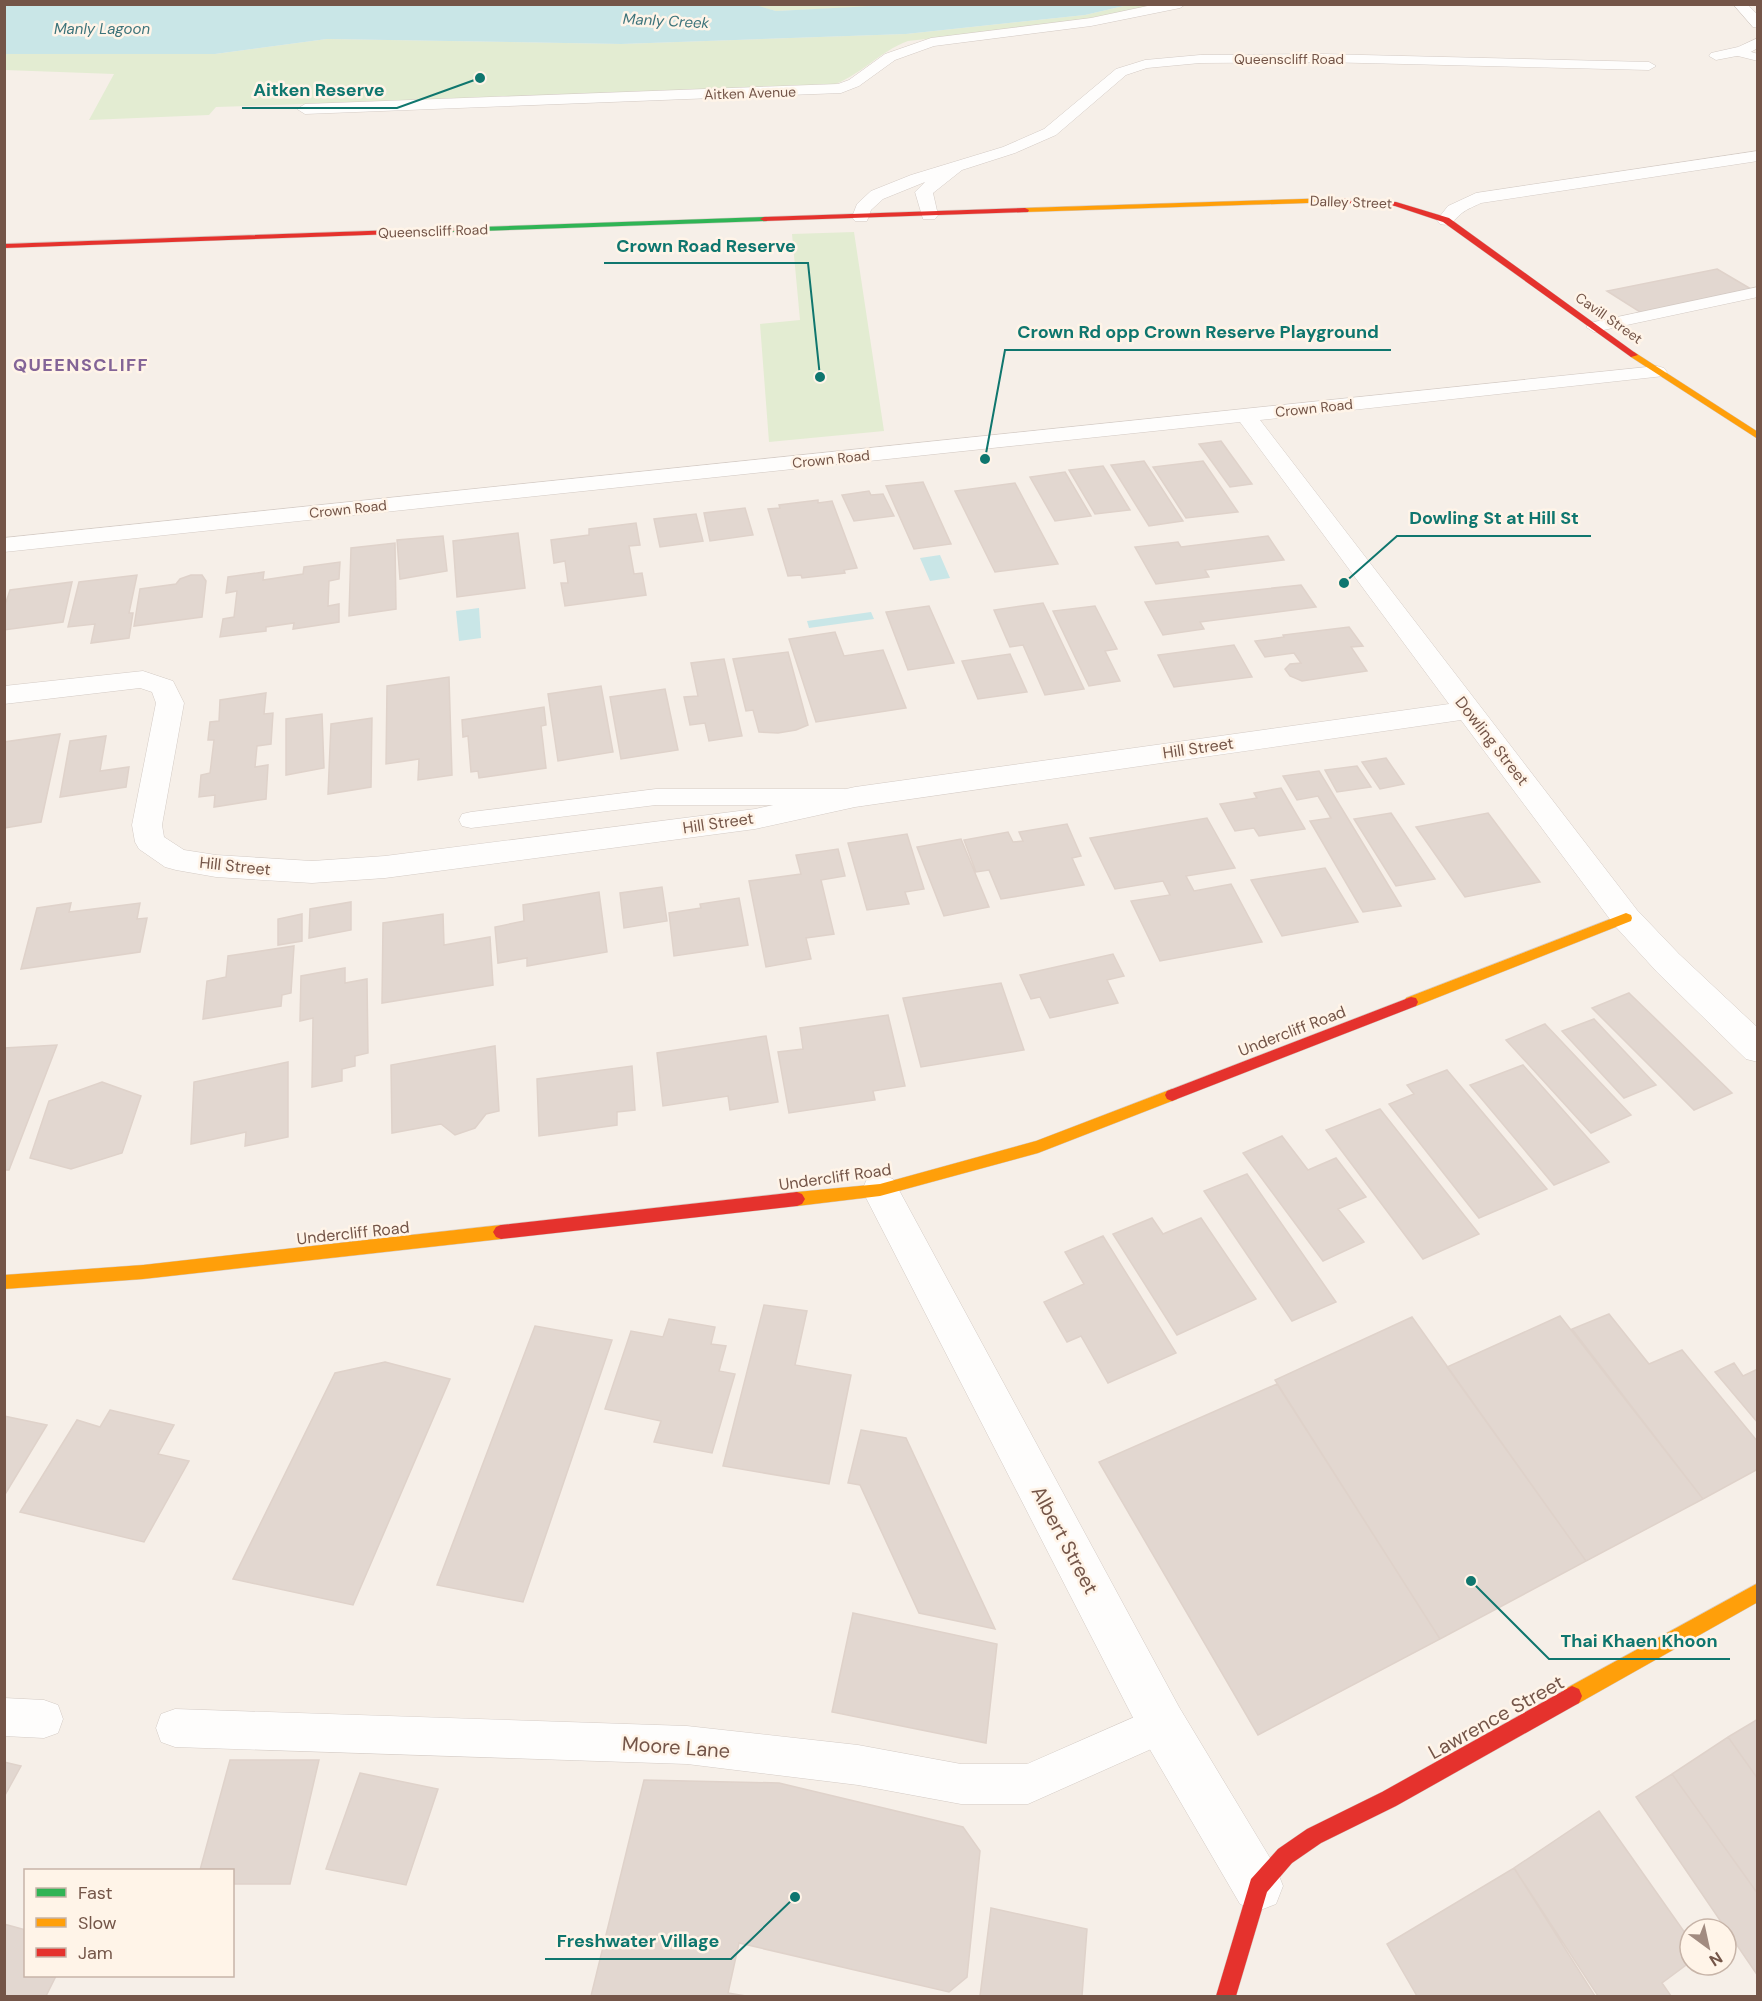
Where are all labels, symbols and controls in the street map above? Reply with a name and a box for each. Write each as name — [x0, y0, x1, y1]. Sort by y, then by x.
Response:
water label: Manly Creek — [622, 9, 710, 33]
water label: Manly Lagoon — [54, 19, 150, 39]
street label: Queenscliff Road — [1234, 50, 1344, 68]
callout: Aitken Reserve — [242, 72, 397, 108]
text: Aitken Reserve — [253, 78, 385, 102]
street label: Aitken Avenue — [704, 82, 796, 104]
street label: Dalley Street — [1310, 192, 1392, 212]
street label: Queenscliff Road — [378, 220, 488, 242]
callout: Crown Road Reserve — [604, 227, 808, 263]
text: Crown Road Reserve — [616, 234, 796, 258]
street label: Cavill Street — [1572, 288, 1646, 348]
callout: Crown Rd opp Crown Reserve Playground — [1005, 314, 1391, 350]
text: Crown Rd opp Crown Reserve Playground — [1017, 320, 1379, 344]
district label: QUEENSCLIFF — [13, 353, 149, 377]
street label: Crown Road — [1274, 395, 1354, 421]
street label: Crown Road — [791, 446, 871, 472]
street label: Crown Road — [308, 496, 388, 522]
callout: Dowling St at Hill St — [1397, 500, 1591, 536]
text: Dowling St at Hill St — [1409, 506, 1579, 530]
street label: Dowling Street — [1451, 692, 1533, 790]
street label: Hill Street — [1161, 733, 1235, 763]
street label: Hill Street — [681, 808, 755, 838]
street label: Hill Street — [198, 852, 272, 880]
street label: Undercliff Road — [1235, 1001, 1349, 1061]
street label: Undercliff Road — [777, 1159, 893, 1195]
street label: Undercliff Road — [296, 1217, 410, 1249]
street label: Albert Street — [1026, 1481, 1104, 1599]
callout: Thai Khaen Khoon — [1549, 1623, 1730, 1659]
text: Thai Khaen Khoon — [1560, 1629, 1718, 1653]
street label: Lawrence Street — [1424, 1669, 1569, 1765]
street label: Moore Lane — [621, 1730, 731, 1764]
legend — [24, 1869, 234, 1977]
text: Fast — [78, 1881, 113, 1905]
text: Slow — [78, 1911, 117, 1935]
north arrow — [1678, 1917, 1738, 1977]
callout: Freshwater Village — [545, 1923, 731, 1959]
text: Freshwater Village — [557, 1929, 719, 1953]
text: Jam — [78, 1941, 113, 1965]
text: N — [1705, 1947, 1727, 1971]

